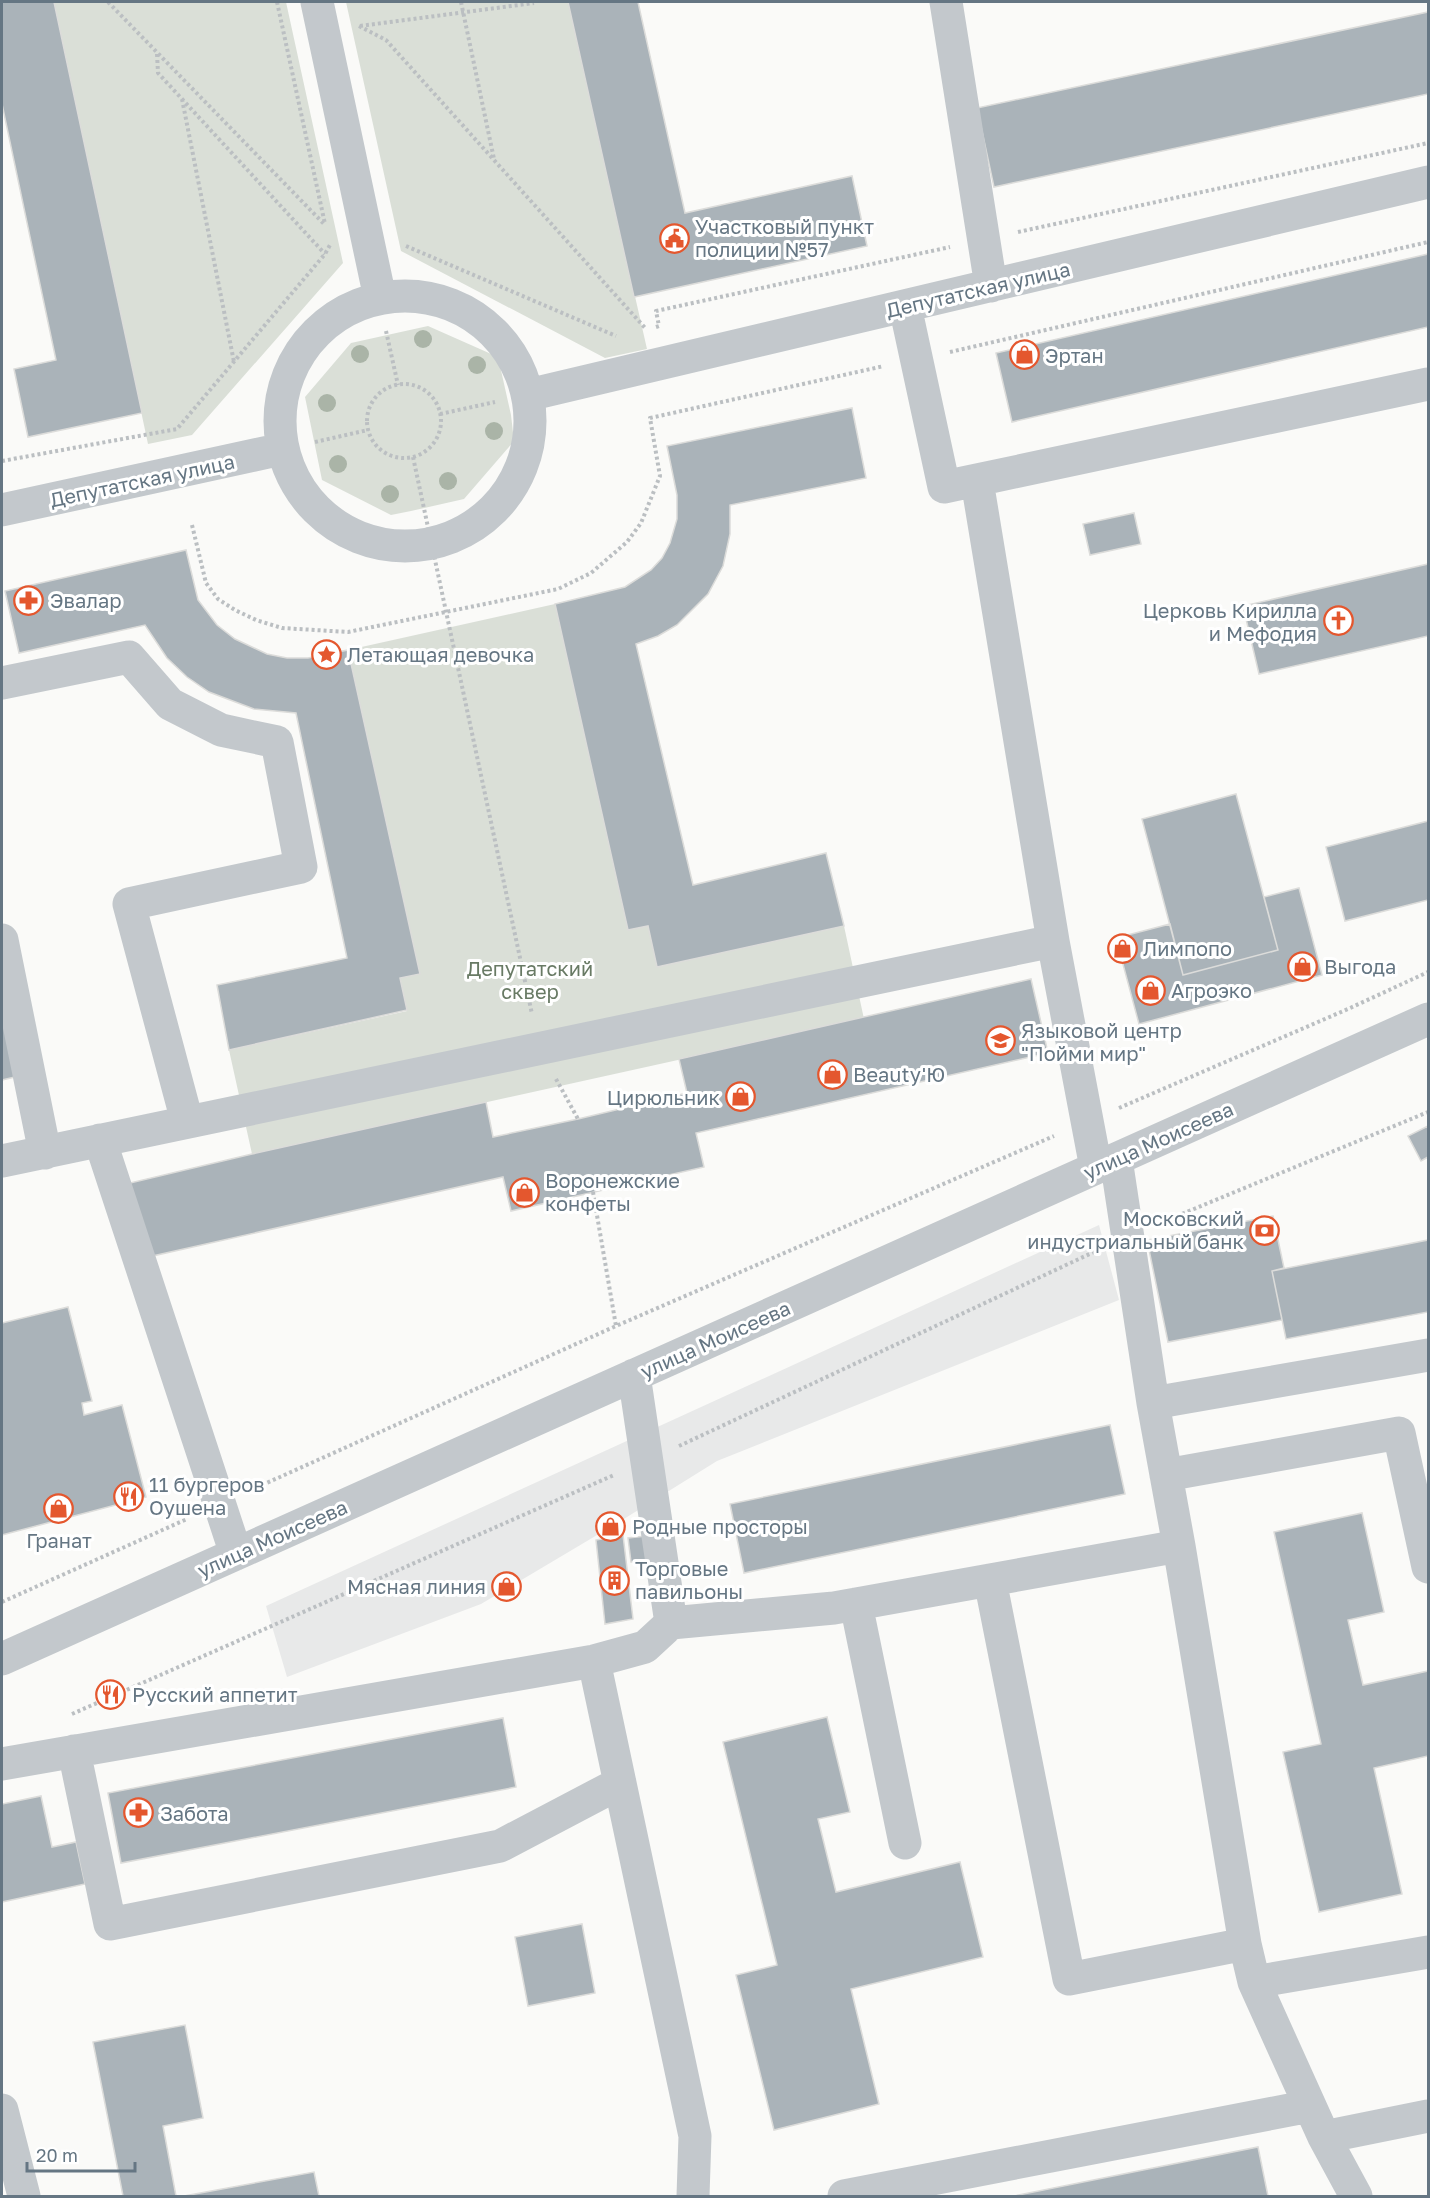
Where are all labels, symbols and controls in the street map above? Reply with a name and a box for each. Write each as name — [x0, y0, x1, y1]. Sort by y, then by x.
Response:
place label: Участковый пункт полиции №57 — [695, 214, 874, 261]
public building icon: Участковый пункт полиции №57 — [658, 222, 690, 254]
street label: Депутатская улица — [884, 256, 1072, 322]
shop icon: Эртан — [1008, 339, 1040, 371]
place label: Эртан — [1045, 343, 1104, 367]
street label: Депутатская улица — [47, 449, 237, 511]
pharmacy icon: Эвалар — [13, 584, 45, 616]
place label: Эвалар — [50, 588, 122, 612]
place label: Церковь Кирилла и Мефодия — [1143, 598, 1317, 645]
church icon: Церковь Кирилла и Мефодия — [1322, 605, 1354, 637]
place icon: Летающая девочка — [310, 638, 342, 670]
place label: Летающая девочка — [347, 642, 534, 666]
shop icon: Лимпопо — [1106, 932, 1138, 964]
place label: Лимпопо — [1143, 936, 1232, 960]
shop icon: Выгода — [1287, 950, 1319, 982]
place label: Выгода — [1324, 954, 1396, 978]
park label: Депутатский сквер — [467, 956, 593, 1003]
shop icon: Агроэко — [1134, 974, 1166, 1006]
place label: Агроэко — [1171, 978, 1252, 1002]
place label: Языковой центр "Пойми мир" — [1021, 1018, 1182, 1065]
school or university icon: Языковой центр "Пойми мир" — [984, 1025, 1016, 1057]
shop icon: Beauty'Ю — [816, 1058, 848, 1090]
place label: Beauty'Ю — [853, 1062, 945, 1086]
shop icon: Цирюльник — [725, 1081, 757, 1113]
place label: Цирюльник — [607, 1085, 720, 1109]
street label: улица Моисеева — [1079, 1096, 1237, 1184]
place label: Воронежские конфеты — [545, 1168, 680, 1215]
shop icon: Воронежские конфеты — [508, 1176, 540, 1208]
place label: Московский индустриальный банк — [1027, 1206, 1244, 1253]
bank icon: Московский индустриальный банк — [1249, 1214, 1281, 1246]
street label: улица Моисеева — [636, 1295, 794, 1383]
place label: 11 бургеров Оушена — [149, 1472, 265, 1519]
restaurant icon: 11 бургеров Оушена — [112, 1480, 144, 1512]
shop icon: Гранат — [43, 1493, 75, 1525]
street label: улица Моисеева — [193, 1494, 351, 1582]
shop icon: Родные просторы — [595, 1510, 627, 1542]
place label: Родные просторы — [632, 1514, 808, 1538]
place label: Гранат — [26, 1528, 92, 1552]
place label: Торговые павильоны — [635, 1556, 743, 1603]
building icon: Торговые павильоны — [598, 1564, 630, 1596]
shop icon: Мясная линия — [491, 1570, 523, 1602]
place label: Мясная линия — [347, 1574, 486, 1598]
restaurant icon: Русский аппетит — [95, 1678, 127, 1710]
place label: Русский аппетит — [132, 1682, 298, 1706]
pharmacy icon: Забота — [123, 1797, 155, 1829]
place label: Забота — [160, 1801, 229, 1825]
scale bar — [27, 2135, 135, 2173]
text: 20 m — [36, 2144, 78, 2166]

